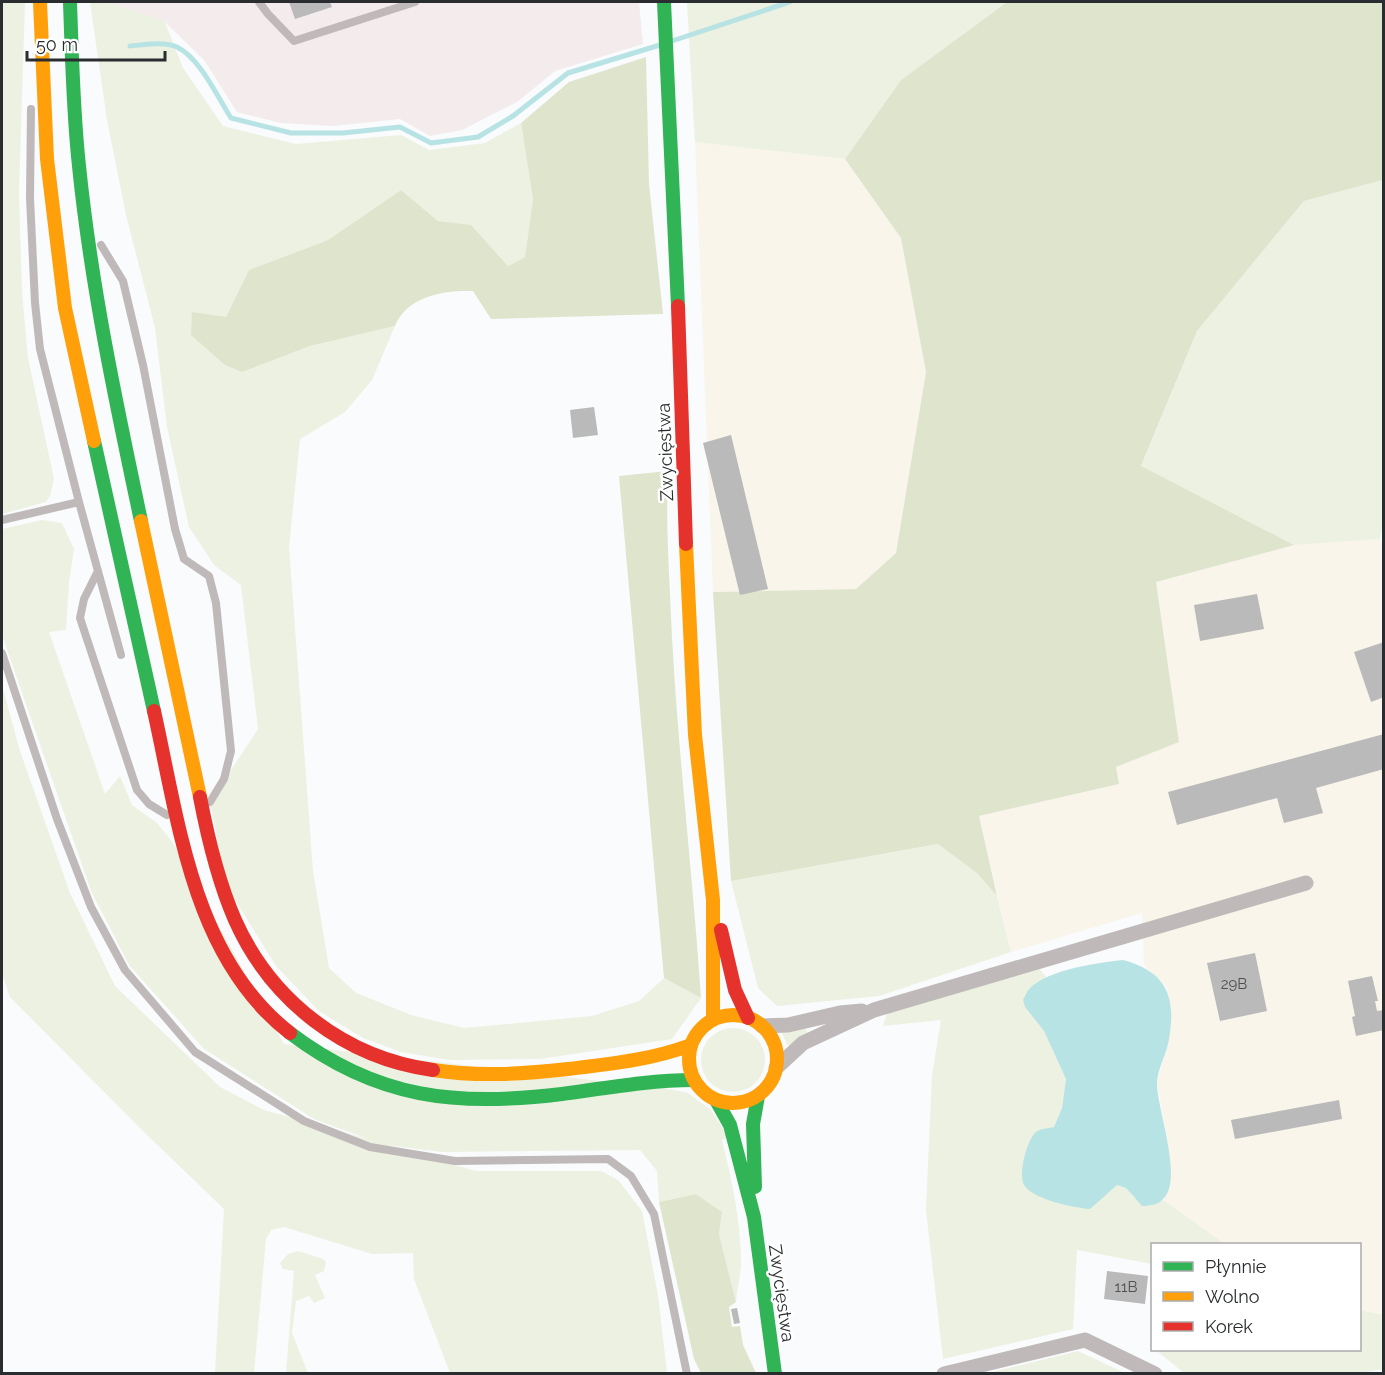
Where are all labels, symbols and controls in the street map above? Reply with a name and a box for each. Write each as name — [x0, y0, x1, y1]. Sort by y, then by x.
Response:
scale bar — [27, 24, 165, 62]
text: 50 m — [36, 34, 78, 55]
street label: Zwycięstwa — [653, 402, 677, 502]
house number: 29B — [1221, 975, 1247, 993]
street label: Zwycięstwa — [765, 1243, 799, 1343]
legend — [1151, 1243, 1361, 1351]
text: Płynnie — [1205, 1256, 1267, 1277]
house number: 11B — [1115, 1278, 1137, 1296]
text: Wolno — [1205, 1286, 1260, 1307]
text: Korek — [1205, 1316, 1253, 1337]

